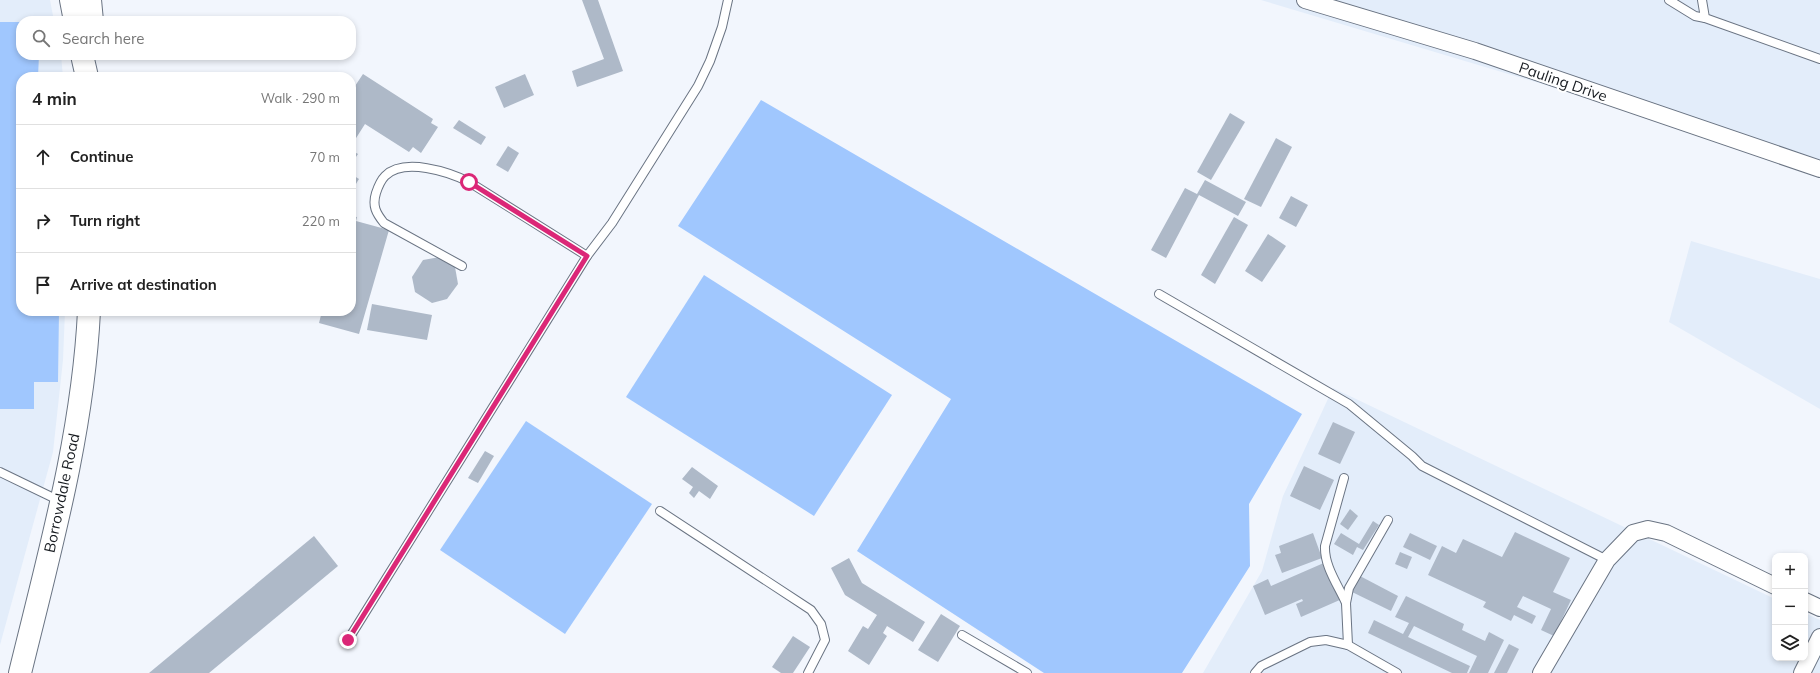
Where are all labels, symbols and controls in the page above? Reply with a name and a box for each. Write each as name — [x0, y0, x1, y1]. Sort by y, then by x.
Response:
search box — [16, 16, 356, 60]
icon: search — [30, 27, 52, 49]
text: Search here — [62, 29, 144, 48]
street label: Pauling Drive — [1516, 58, 1610, 106]
text: 4 min — [32, 88, 77, 109]
text: Walk · 290 m — [261, 90, 340, 106]
icon: ahead — [32, 146, 54, 168]
text: Continue — [70, 147, 133, 166]
text: 70 m — [310, 149, 340, 165]
route start — [460, 173, 478, 191]
icon: right — [32, 210, 54, 232]
text: Turn right — [70, 211, 140, 230]
text: 220 m — [302, 213, 340, 229]
icon: arrive — [32, 274, 54, 296]
text: Arrive at destination — [70, 275, 217, 294]
street label: Borrowdale Road — [40, 432, 83, 554]
map controls — [1772, 553, 1808, 661]
button: + — [1772, 553, 1808, 589]
button: − — [1772, 589, 1808, 625]
button: layers — [1772, 625, 1808, 661]
route end — [339, 631, 357, 649]

